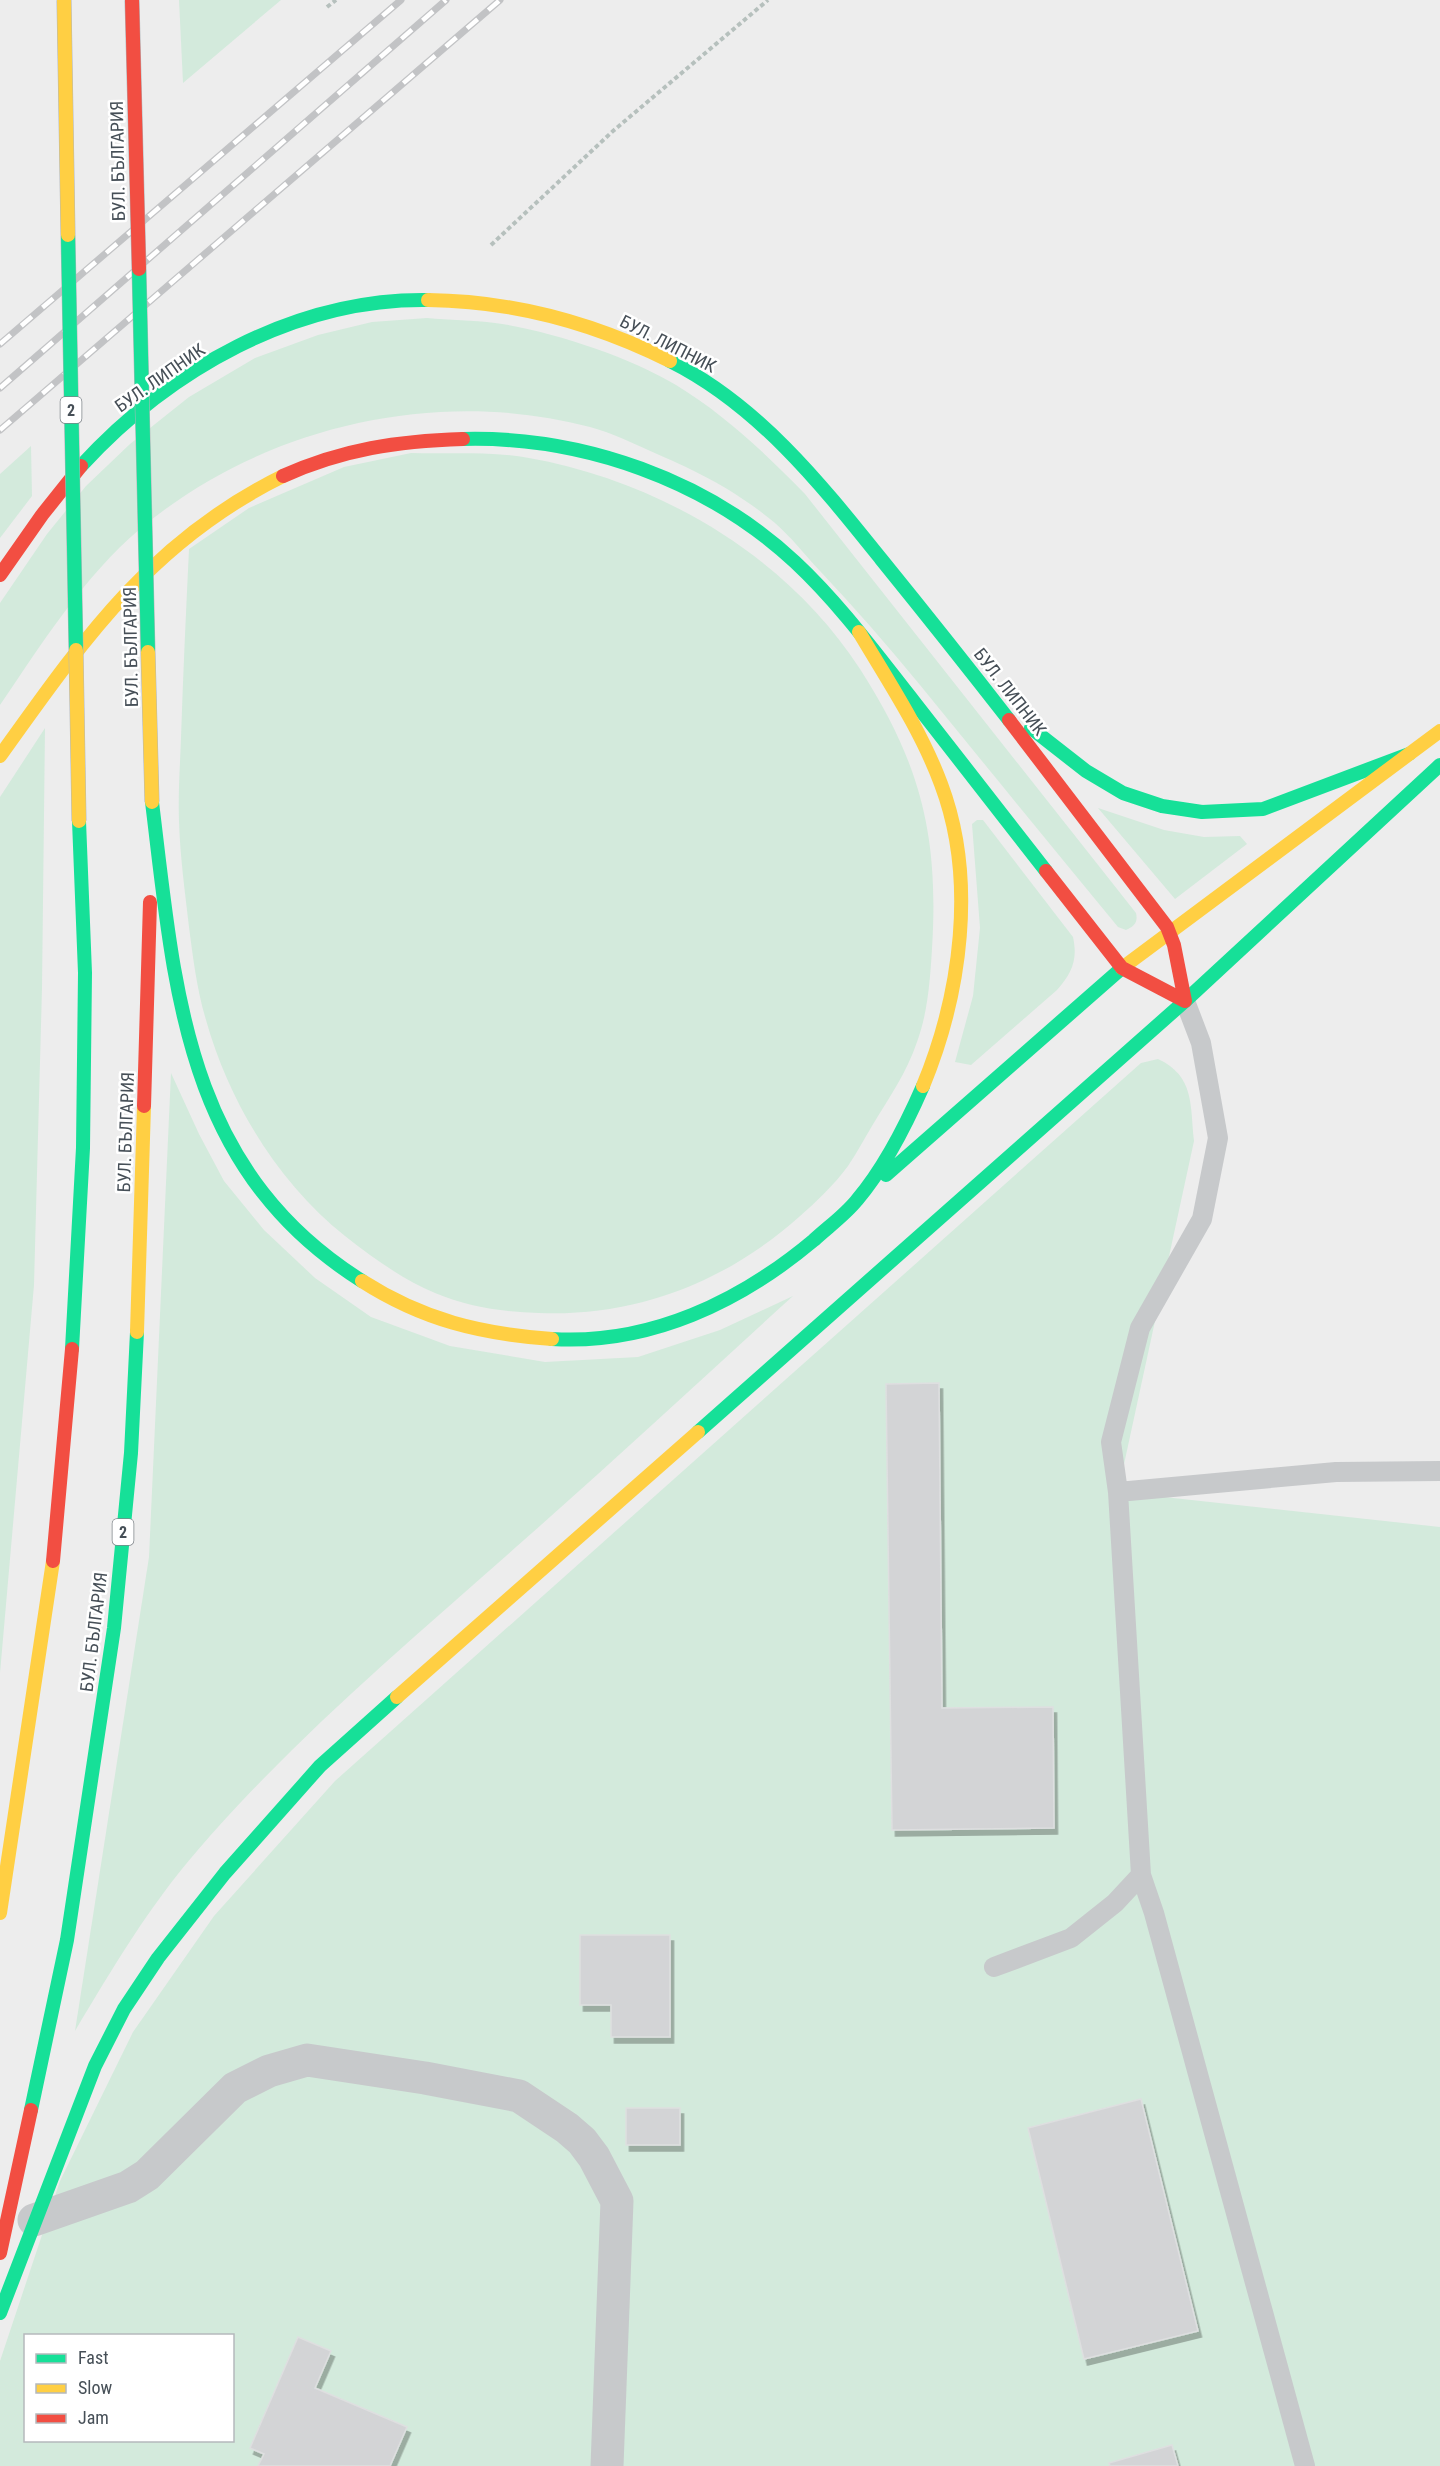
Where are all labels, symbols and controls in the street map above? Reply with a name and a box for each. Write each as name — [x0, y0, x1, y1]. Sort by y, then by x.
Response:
street label: БУЛ. БЪЛГАРИЯ — [106, 101, 129, 221]
street label: БУЛ. ЛИПНИК — [617, 310, 720, 377]
street label: БУЛ. ЛИПНИК — [111, 339, 209, 416]
road number: 2 — [60, 397, 82, 423]
street label: БУЛ. БЪЛГАРИЯ — [119, 587, 142, 707]
street label: БУЛ. ЛИПНИК — [970, 644, 1051, 739]
street label: БУЛ. БЪЛГАРИЯ — [113, 1071, 138, 1193]
road number: 2 — [112, 1519, 134, 1545]
street label: БУЛ. БЪЛГАРИЯ — [76, 1571, 111, 1693]
legend — [24, 2334, 234, 2442]
text: Fast — [78, 2347, 109, 2368]
text: Slow — [78, 2377, 113, 2398]
text: Jam — [78, 2407, 109, 2428]

